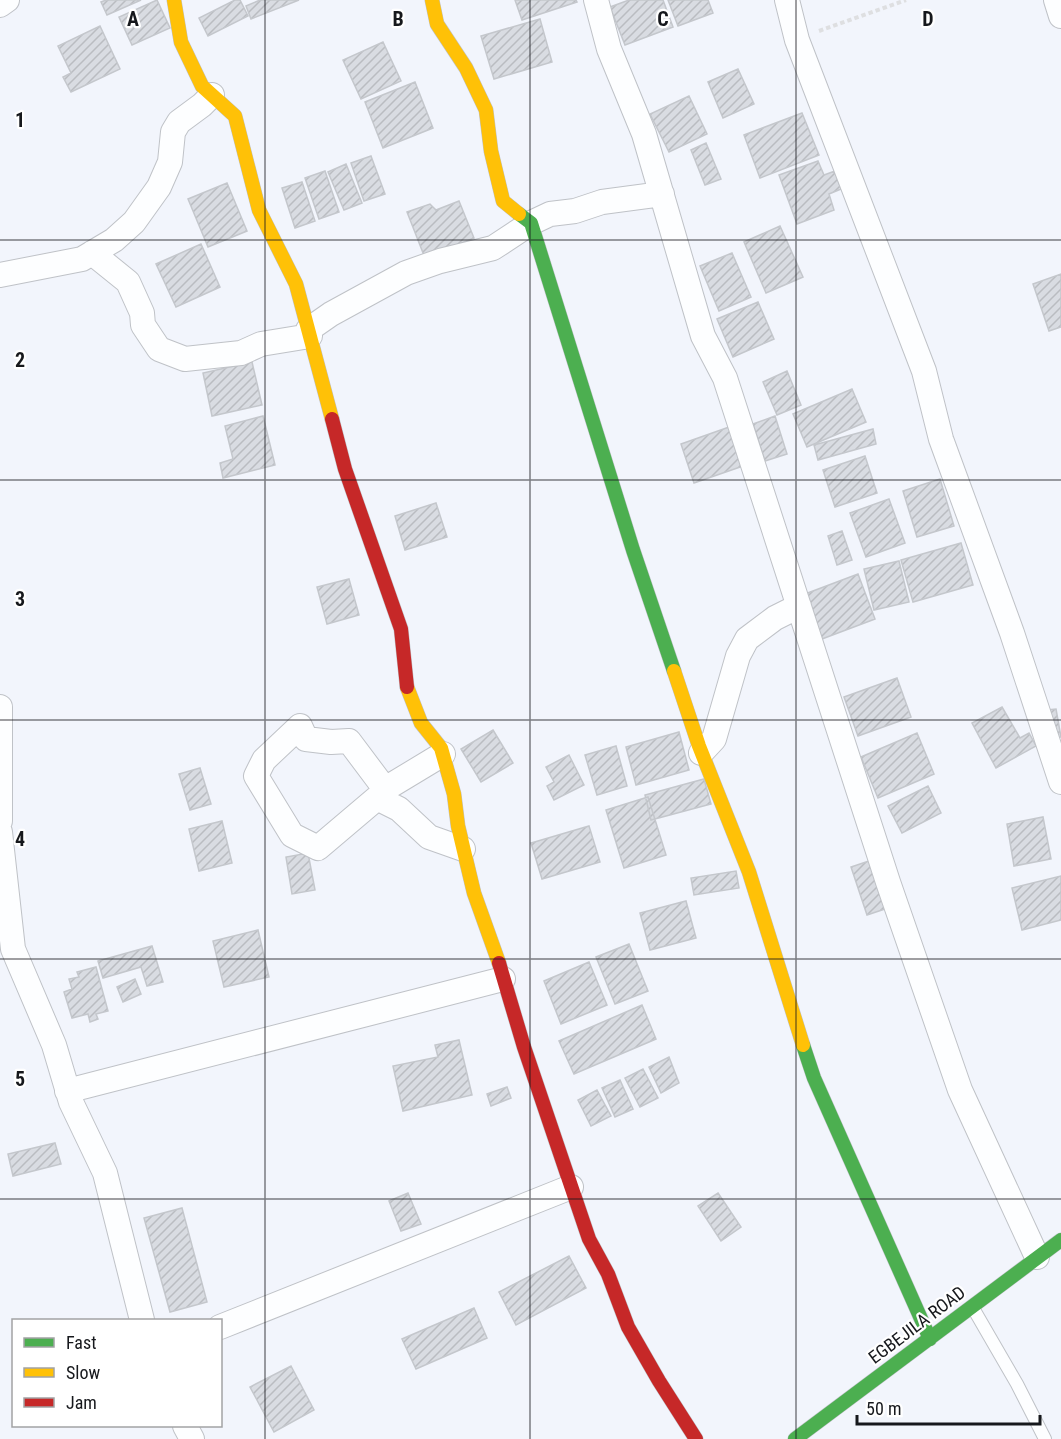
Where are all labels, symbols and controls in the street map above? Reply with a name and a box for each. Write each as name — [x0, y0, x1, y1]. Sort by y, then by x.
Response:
text: A — [127, 7, 139, 31]
text: B — [392, 7, 404, 31]
text: C — [657, 7, 669, 31]
text: D — [922, 7, 934, 31]
text: 1 — [15, 108, 25, 132]
text: 2 — [15, 348, 25, 372]
text: 3 — [15, 587, 25, 611]
text: 4 — [15, 827, 25, 851]
text: 5 — [15, 1067, 25, 1091]
street label: EGBEJILA ROAD — [864, 1281, 969, 1368]
legend — [12, 1319, 222, 1427]
text: Fast — [66, 1332, 97, 1353]
text: Slow — [66, 1362, 101, 1383]
scale bar — [857, 1388, 1040, 1426]
text: Jam — [66, 1392, 97, 1413]
text: 50 m — [866, 1398, 901, 1419]

